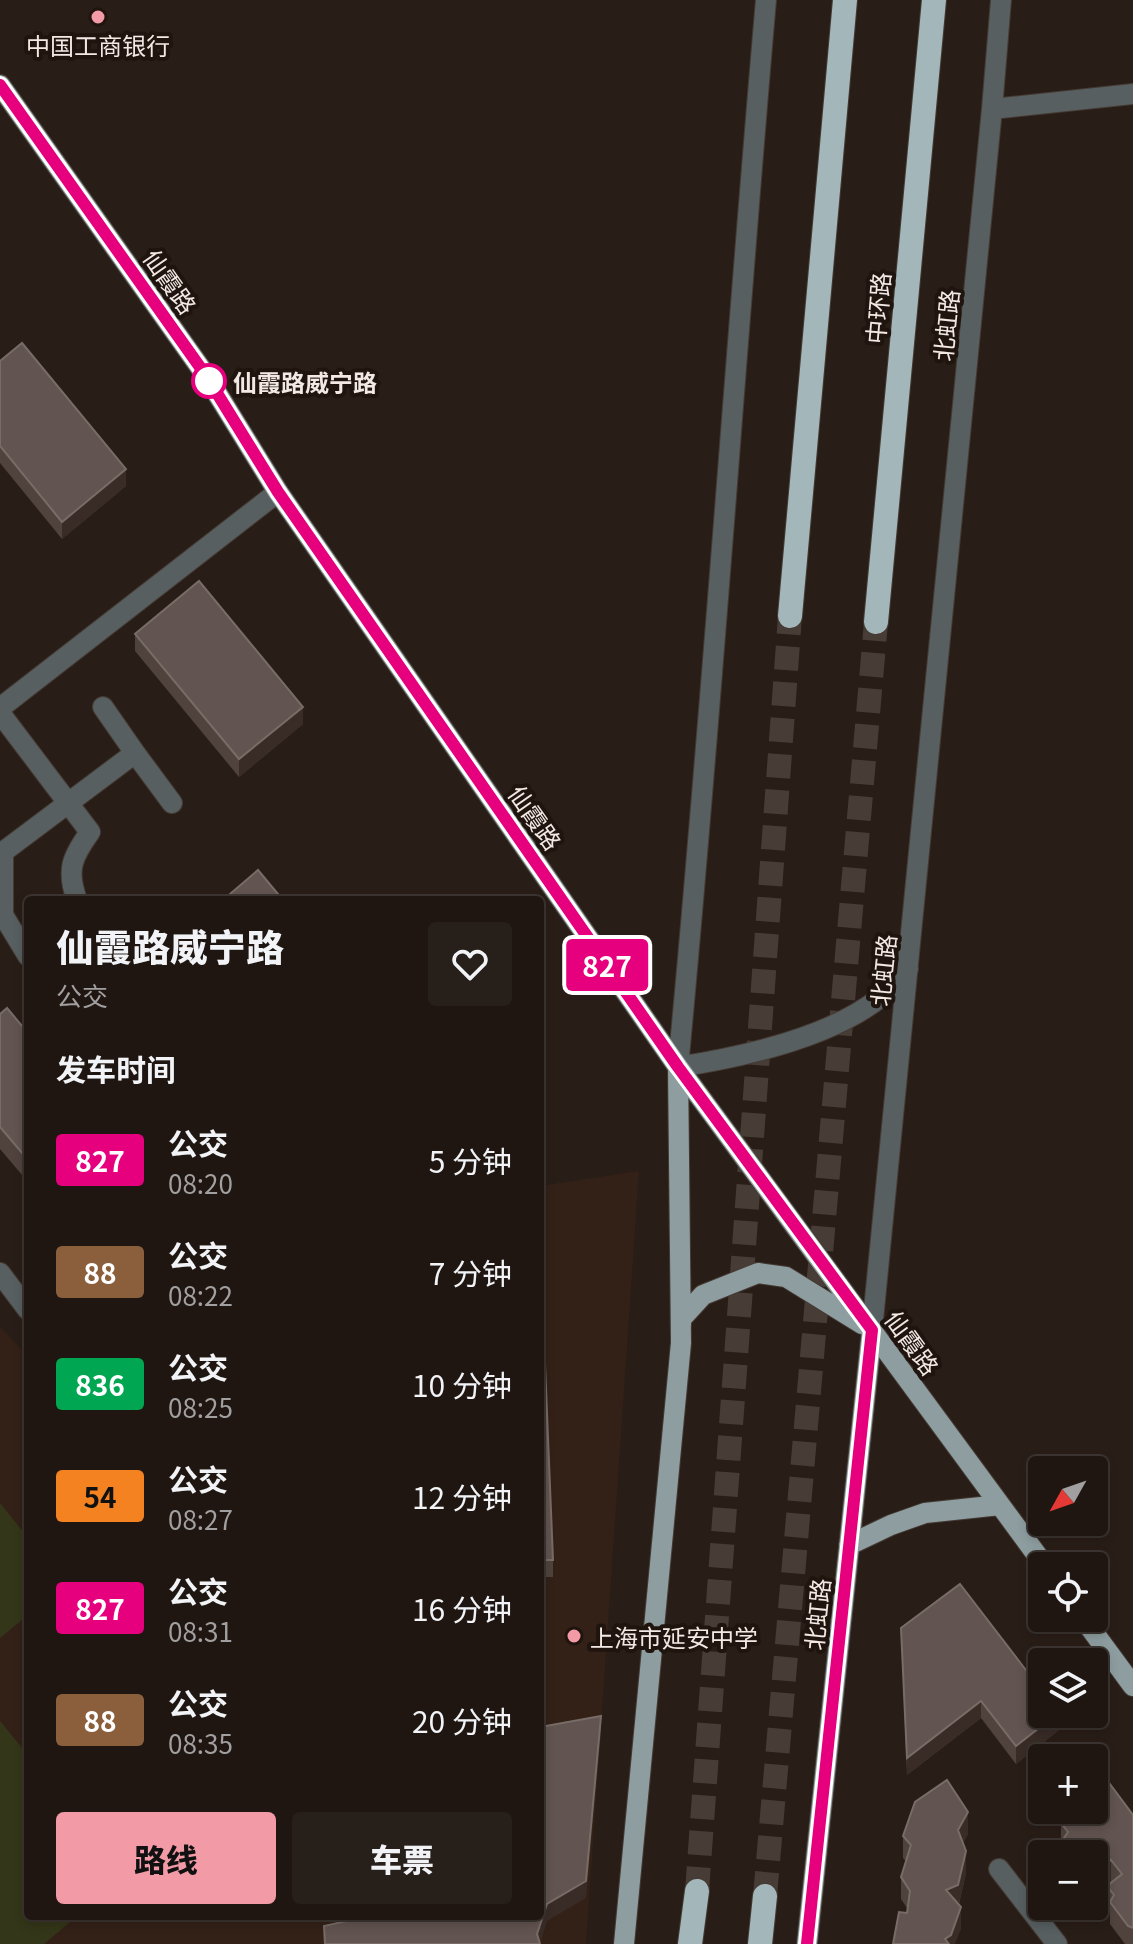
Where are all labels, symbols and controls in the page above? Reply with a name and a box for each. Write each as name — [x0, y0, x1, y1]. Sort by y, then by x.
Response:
marker: 中国工商银行 — [89, 8, 107, 26]
place label: 中国工商银行 — [26, 27, 170, 62]
street label: 仙霞路 — [136, 241, 206, 321]
street label: 中环路 — [856, 271, 898, 345]
street label: 北虹路 — [924, 287, 966, 363]
marker: 仙霞路威宁路 — [192, 364, 226, 398]
place label: 仙霞路威宁路 — [233, 364, 377, 399]
street label: 仙霞路 — [501, 777, 571, 857]
text: 仙霞路威宁路 — [56, 918, 284, 973]
button: heart — [428, 922, 512, 1006]
street label: 北虹路 — [861, 932, 903, 1008]
line badge: 827 — [561, 939, 653, 991]
text: 827 — [582, 945, 632, 985]
text: 公交 — [56, 976, 108, 1013]
text: 发车时间 — [56, 1046, 176, 1090]
text: 公交 — [168, 1120, 228, 1164]
text: 5 分钟 — [429, 1138, 512, 1182]
text: 827 — [75, 1140, 125, 1180]
text: 08:20 — [168, 1164, 233, 1201]
text: 公交 — [168, 1232, 228, 1276]
text: 7 分钟 — [429, 1250, 512, 1294]
text: 88 — [83, 1252, 117, 1292]
text: 08:22 — [168, 1276, 233, 1313]
street label: 仙霞路 — [878, 1303, 948, 1381]
text: 公交 — [168, 1344, 228, 1388]
text: 10 分钟 — [412, 1362, 512, 1406]
text: 836 — [75, 1364, 125, 1404]
text: 08:25 — [168, 1388, 233, 1425]
text: 公交 — [168, 1456, 228, 1500]
north arrow — [1028, 1456, 1108, 1536]
map controls — [1028, 1456, 1108, 1920]
text: 12 分钟 — [412, 1474, 512, 1518]
text: 54 — [83, 1476, 117, 1516]
text: 08:27 — [168, 1500, 233, 1537]
button: locate — [1028, 1552, 1108, 1632]
text: 公交 — [168, 1568, 228, 1612]
street label: 北虹路 — [795, 1576, 837, 1652]
text: 16 分钟 — [412, 1586, 512, 1630]
text: 827 — [75, 1588, 125, 1628]
text: 08:31 — [168, 1612, 233, 1649]
place label: 上海市延安中学 — [590, 1619, 758, 1654]
marker: 上海市延安中学 — [565, 1627, 583, 1645]
button: layers — [1028, 1648, 1108, 1728]
text: 公交 — [168, 1680, 228, 1724]
text: 20 分钟 — [412, 1698, 512, 1742]
text: 88 — [83, 1700, 117, 1740]
text: 08:35 — [168, 1724, 233, 1761]
button: + — [1028, 1744, 1108, 1824]
button: 路线 — [56, 1812, 276, 1904]
button: 车票 — [292, 1812, 512, 1904]
button: − — [1028, 1840, 1108, 1920]

